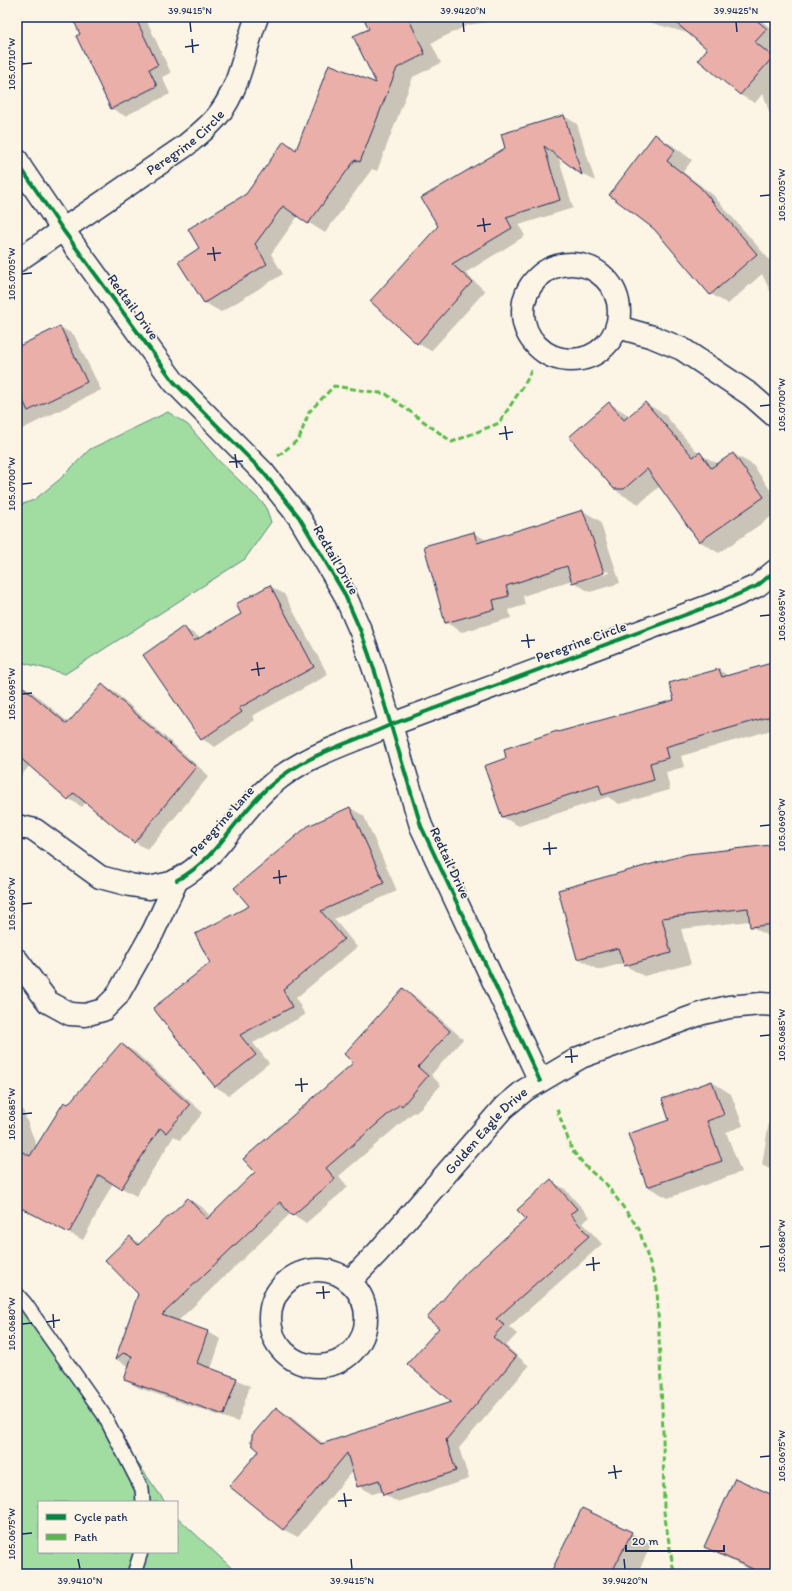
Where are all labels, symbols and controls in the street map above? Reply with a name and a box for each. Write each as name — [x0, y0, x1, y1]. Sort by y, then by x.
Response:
text: 39.9415°N — [168, 4, 212, 17]
text: 39.9420°N — [440, 4, 486, 17]
text: 39.9425°N — [714, 4, 759, 17]
text: 105.0710°W — [5, 38, 18, 90]
street label: Peregrine Circle — [143, 106, 228, 179]
text: 105.0705°W — [775, 168, 788, 221]
text: 105.0705°W — [5, 247, 18, 300]
street label: Redtail Drive — [103, 271, 163, 343]
text: 105.0700°W — [775, 378, 788, 432]
text: 105.0700°W — [5, 457, 18, 511]
street label: Redtail Drive — [309, 522, 363, 598]
text: 105.0695°W — [775, 589, 788, 641]
street label: Peregrine Circle — [533, 618, 629, 666]
text: 105.0695°W — [5, 668, 18, 720]
street label: Peregrine Lane — [186, 782, 258, 860]
text: 105.0690°W — [775, 798, 788, 851]
street label: Redtail Drive — [426, 824, 474, 902]
text: 105.0690°W — [5, 877, 18, 930]
text: 105.0685°W — [775, 1008, 788, 1061]
street label: Golden Eagle Drive — [441, 1083, 531, 1178]
text: 105.0685°W — [5, 1087, 18, 1140]
text: 105.0680°W — [775, 1219, 788, 1273]
text: 105.0680°W — [5, 1297, 18, 1351]
text: 105.0675°W — [775, 1430, 788, 1482]
legend — [38, 1501, 178, 1553]
text: 105.0675°W — [5, 1508, 18, 1560]
text: Cycle path — [74, 1510, 128, 1524]
scale bar — [626, 1527, 724, 1553]
text: Path — [74, 1530, 97, 1544]
text: 20 m — [632, 1534, 659, 1548]
text: 39.9410°N — [58, 1574, 103, 1587]
text: 39.9415°N — [330, 1574, 374, 1587]
text: 39.9420°N — [602, 1574, 648, 1587]

